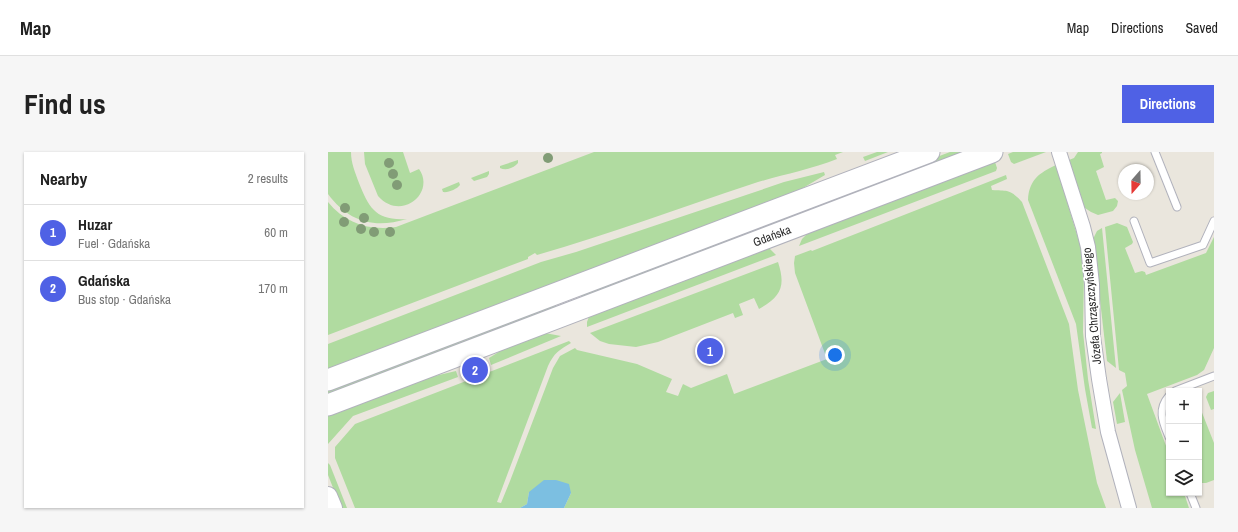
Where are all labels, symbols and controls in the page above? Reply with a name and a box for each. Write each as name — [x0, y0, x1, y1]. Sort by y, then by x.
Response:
text: Map — [20, 15, 51, 41]
text: Map — [1067, 19, 1089, 37]
text: Directions — [1111, 19, 1163, 37]
text: Saved — [1185, 19, 1218, 37]
text: Find us — [24, 85, 106, 123]
button: Directions — [1122, 85, 1214, 123]
north arrow — [1118, 164, 1154, 200]
text: Nearby — [40, 167, 87, 190]
text: 2 results — [248, 170, 288, 187]
text: Huzar — [78, 214, 112, 235]
street label: Gdańska — [751, 221, 794, 251]
text: 1 — [50, 224, 56, 241]
text: 60 m — [264, 224, 288, 241]
text: Fuel · Gdańska — [78, 235, 150, 252]
street label: Józefa Chrząszczyńskiego — [1079, 247, 1105, 365]
text: Gdańska — [78, 270, 130, 291]
text: 2 — [50, 280, 56, 297]
text: 170 m — [258, 280, 288, 297]
text: Bus stop · Gdańska — [78, 291, 171, 308]
pin: 1 — [697, 336, 723, 366]
your location — [825, 345, 845, 365]
pin: 2 — [462, 355, 488, 385]
map controls — [1166, 388, 1202, 496]
button: + — [1166, 388, 1202, 424]
button: − — [1166, 424, 1202, 460]
button: layers — [1166, 460, 1202, 496]

